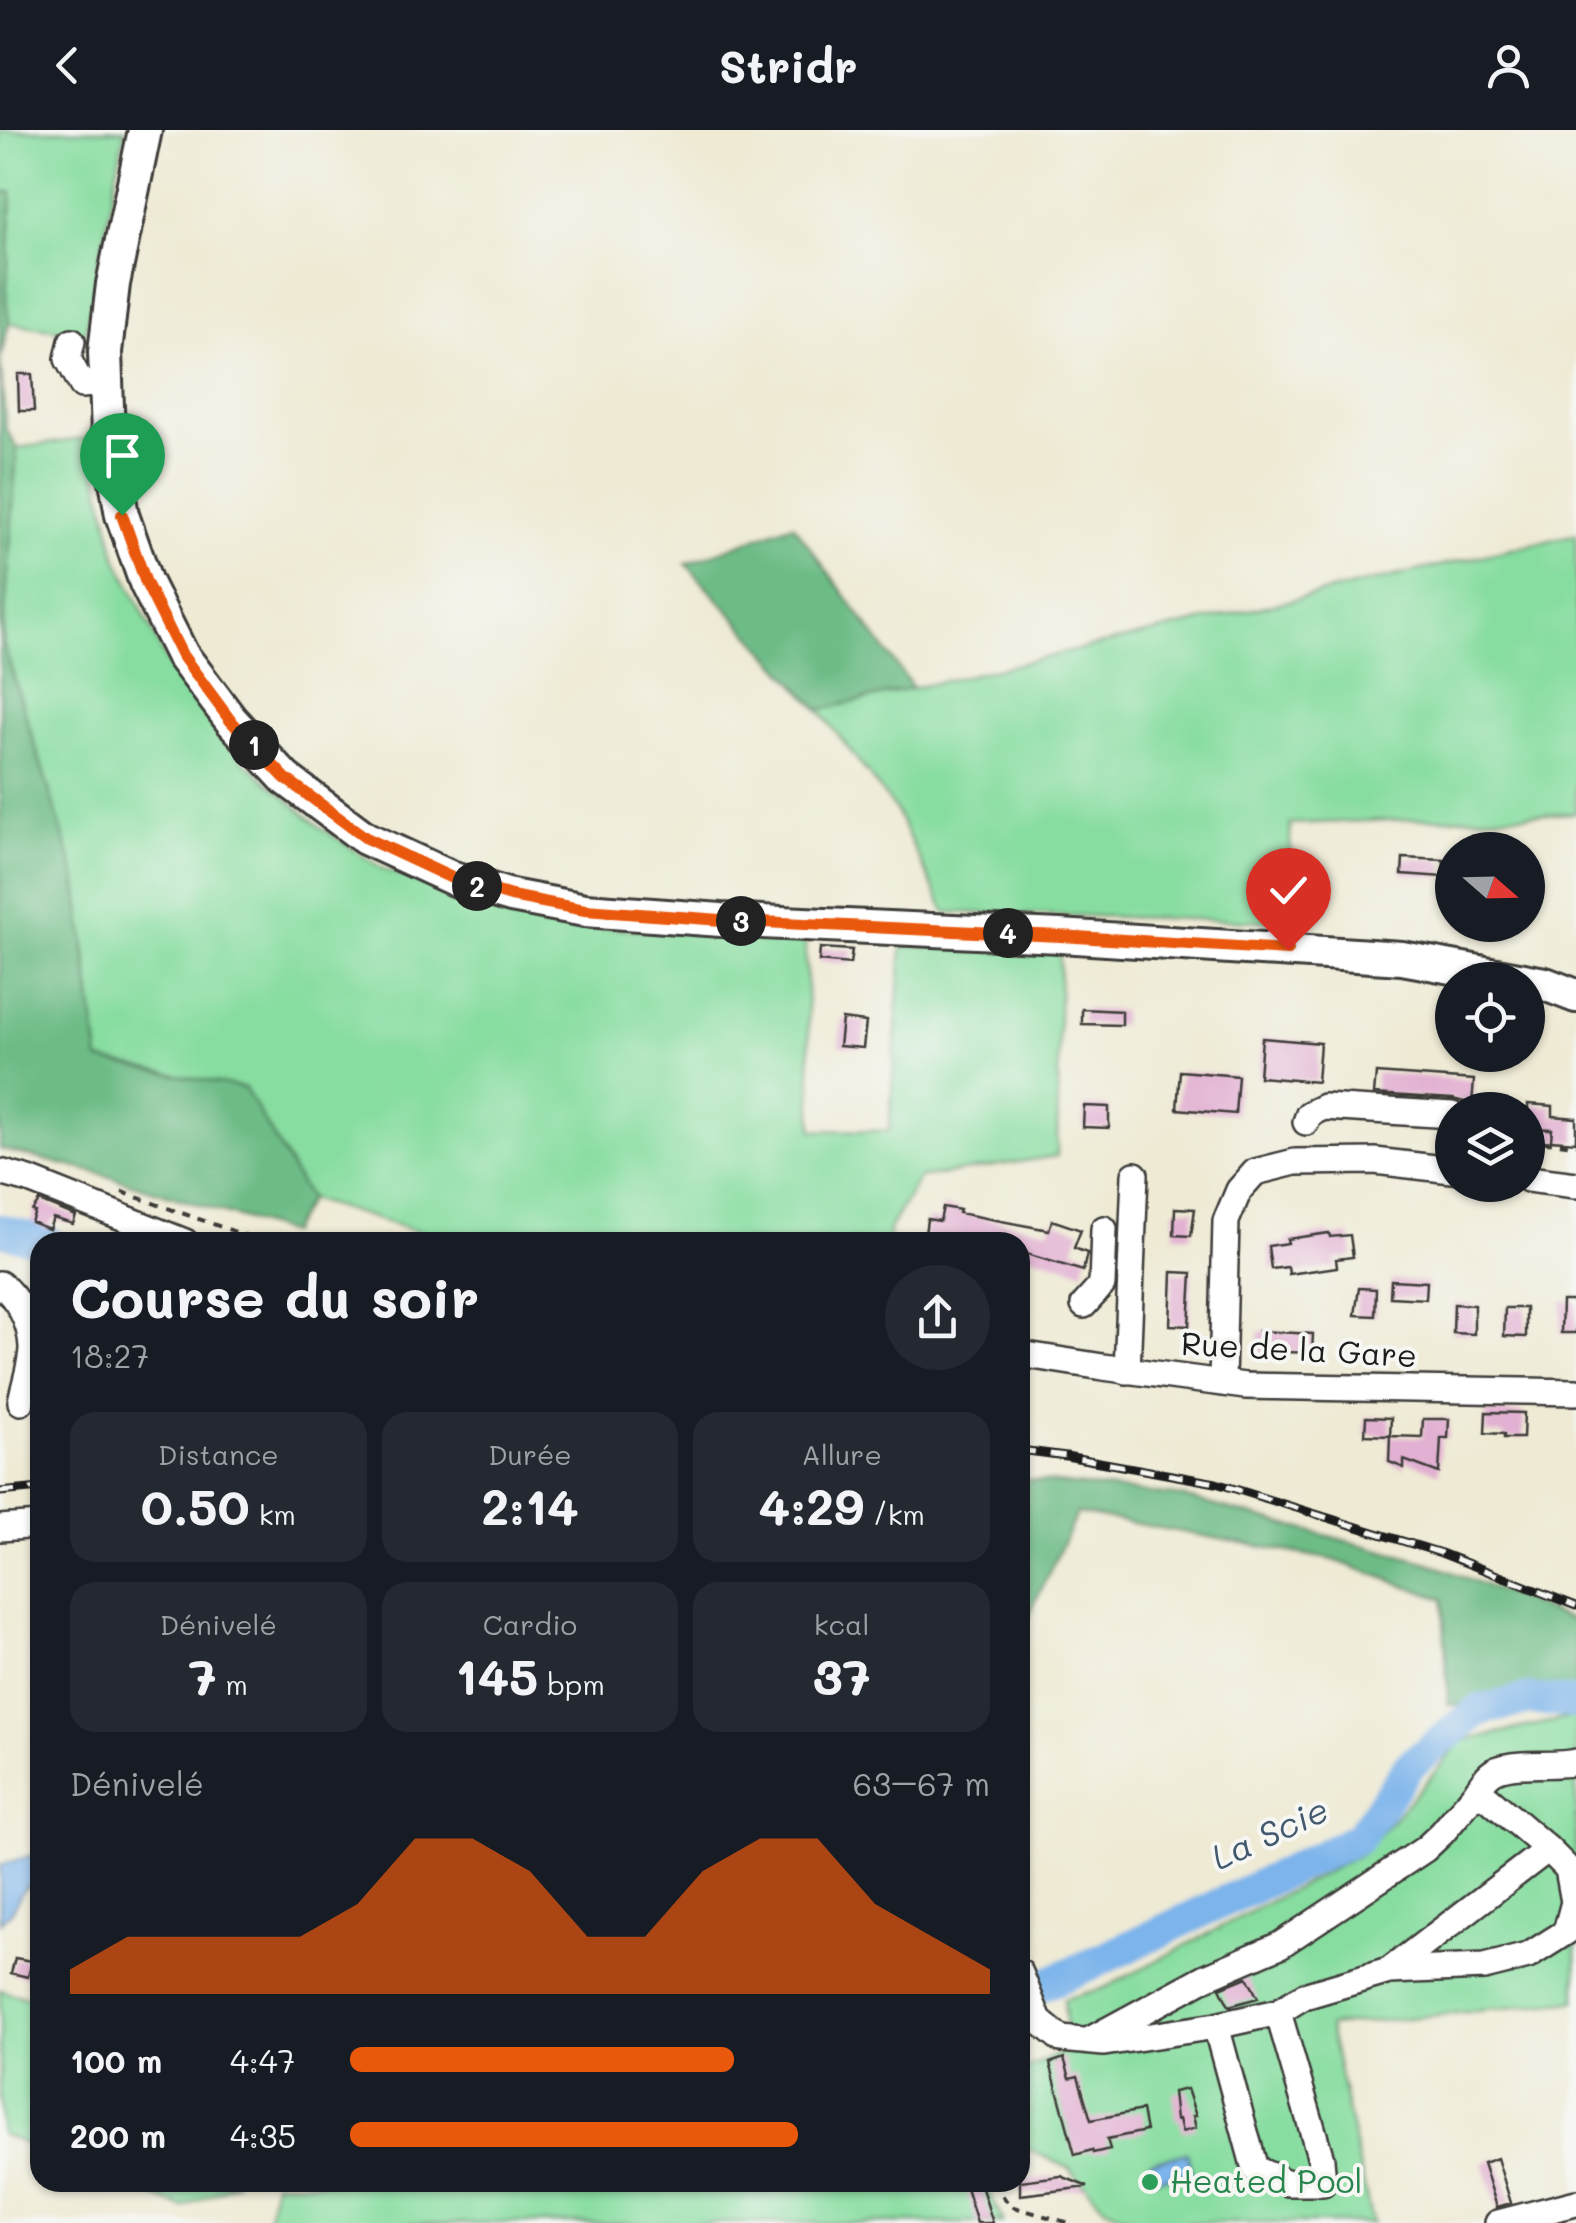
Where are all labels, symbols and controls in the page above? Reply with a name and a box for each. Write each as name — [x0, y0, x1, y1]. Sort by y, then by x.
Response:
text: Stridr — [719, 36, 857, 94]
icon: back — [40, 38, 95, 93]
icon: person — [1481, 38, 1536, 93]
pin — [80, 413, 165, 516]
icon: arrive — [95, 428, 150, 483]
pin: 1 — [229, 720, 279, 770]
text: 1 — [248, 727, 260, 763]
north arrow — [1435, 832, 1545, 942]
map controls — [1435, 832, 1545, 1202]
pin — [1246, 848, 1331, 951]
pin: 2 — [452, 861, 502, 911]
icon: check — [1261, 863, 1316, 918]
text: 2 — [469, 868, 485, 904]
pin: 3 — [716, 896, 766, 946]
text: 3 — [733, 903, 749, 939]
pin: 4 — [983, 908, 1033, 958]
text: 4 — [999, 915, 1017, 951]
button: locate — [1435, 962, 1545, 1072]
button: layers — [1435, 1092, 1545, 1202]
text: Course du soir — [70, 1260, 479, 1332]
button: share — [885, 1265, 990, 1370]
street label: Rue de la Gare — [1180, 1321, 1418, 1375]
text: 18:27 — [70, 1334, 149, 1376]
text: Distance — [158, 1436, 279, 1472]
text: Durée — [488, 1436, 572, 1472]
text: Allure — [802, 1436, 882, 1472]
text: 0.50 — [141, 1472, 250, 1538]
text: 2:14 — [481, 1472, 579, 1538]
text: 4:29 — [758, 1472, 864, 1538]
text: km — [250, 1496, 296, 1532]
text: /km — [864, 1496, 925, 1532]
text: Dénivelé — [160, 1606, 277, 1642]
text: Cardio — [483, 1606, 577, 1642]
text: kcal — [814, 1606, 870, 1642]
text: 7 — [189, 1642, 217, 1708]
text: 145 — [455, 1642, 538, 1708]
text: 37 — [813, 1642, 871, 1708]
text: m — [217, 1666, 248, 1702]
text: bpm — [538, 1666, 605, 1702]
text: Dénivelé — [70, 1762, 204, 1804]
text: 63–67 m — [853, 1762, 990, 1804]
water label: La Scie — [1203, 1785, 1335, 1879]
text: 100 m — [70, 2039, 162, 2081]
text: 4:47 — [230, 2039, 295, 2081]
text: 200 m — [70, 2114, 166, 2156]
text: 4:35 — [230, 2114, 296, 2156]
place label: Heated Pool — [1170, 2159, 1363, 2201]
marker: Heated Pool — [1139, 2171, 1161, 2193]

